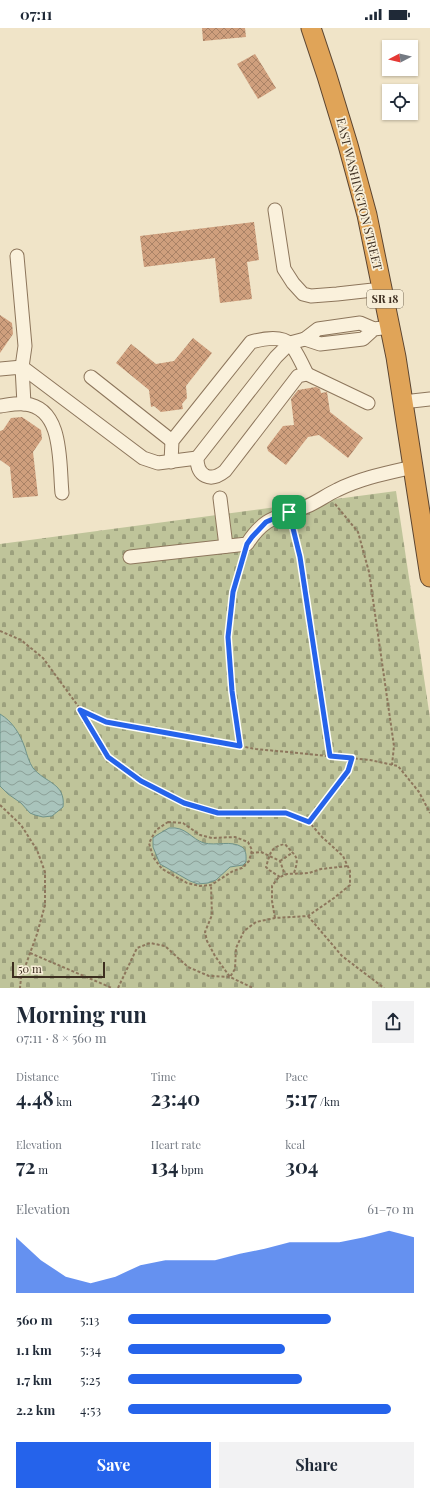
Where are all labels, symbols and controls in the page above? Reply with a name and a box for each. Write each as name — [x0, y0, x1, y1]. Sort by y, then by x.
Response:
text: 07:11 — [20, 4, 52, 24]
north arrow — [382, 40, 418, 76]
map controls — [382, 40, 418, 120]
button: locate — [382, 84, 418, 120]
street label: EAST WASHINGTON STREET — [333, 116, 387, 272]
road number: SR 18 — [367, 290, 403, 308]
pin — [272, 495, 306, 529]
icon: arrive — [278, 501, 300, 523]
scale bar — [12, 960, 105, 979]
text: 50 m — [18, 961, 42, 976]
text: Morning run — [16, 999, 147, 1029]
button: share — [372, 1001, 414, 1043]
text: 07:11 · 8 × 560 m — [16, 1029, 107, 1046]
text: Distance — [16, 1069, 59, 1084]
text: Time — [151, 1069, 176, 1084]
text: Pace — [285, 1069, 308, 1084]
text: 4.48 — [16, 1084, 54, 1111]
text: 23:40 — [151, 1084, 200, 1111]
text: 5:17 — [285, 1084, 317, 1111]
text: km — [54, 1094, 72, 1109]
text: /km — [317, 1094, 340, 1109]
text: Elevation — [16, 1137, 62, 1152]
text: Heart rate — [151, 1137, 201, 1152]
text: kcal — [285, 1137, 305, 1152]
text: 72 — [16, 1152, 36, 1179]
text: 134 — [151, 1152, 179, 1179]
text: 304 — [285, 1152, 318, 1179]
text: m — [36, 1162, 48, 1177]
text: bpm — [179, 1162, 204, 1177]
text: Elevation — [16, 1200, 70, 1217]
text: 61–70 m — [367, 1200, 414, 1217]
text: 560 m — [16, 1311, 52, 1328]
text: 5:13 — [80, 1311, 99, 1328]
text: 1.1 km — [16, 1341, 52, 1358]
text: 5:34 — [80, 1341, 101, 1358]
text: 1.7 km — [16, 1371, 52, 1388]
text: 5:25 — [80, 1371, 100, 1388]
text: 2.2 km — [16, 1401, 55, 1418]
text: 4:53 — [80, 1401, 101, 1418]
button: Save — [16, 1442, 211, 1488]
button: Share — [219, 1442, 414, 1488]

